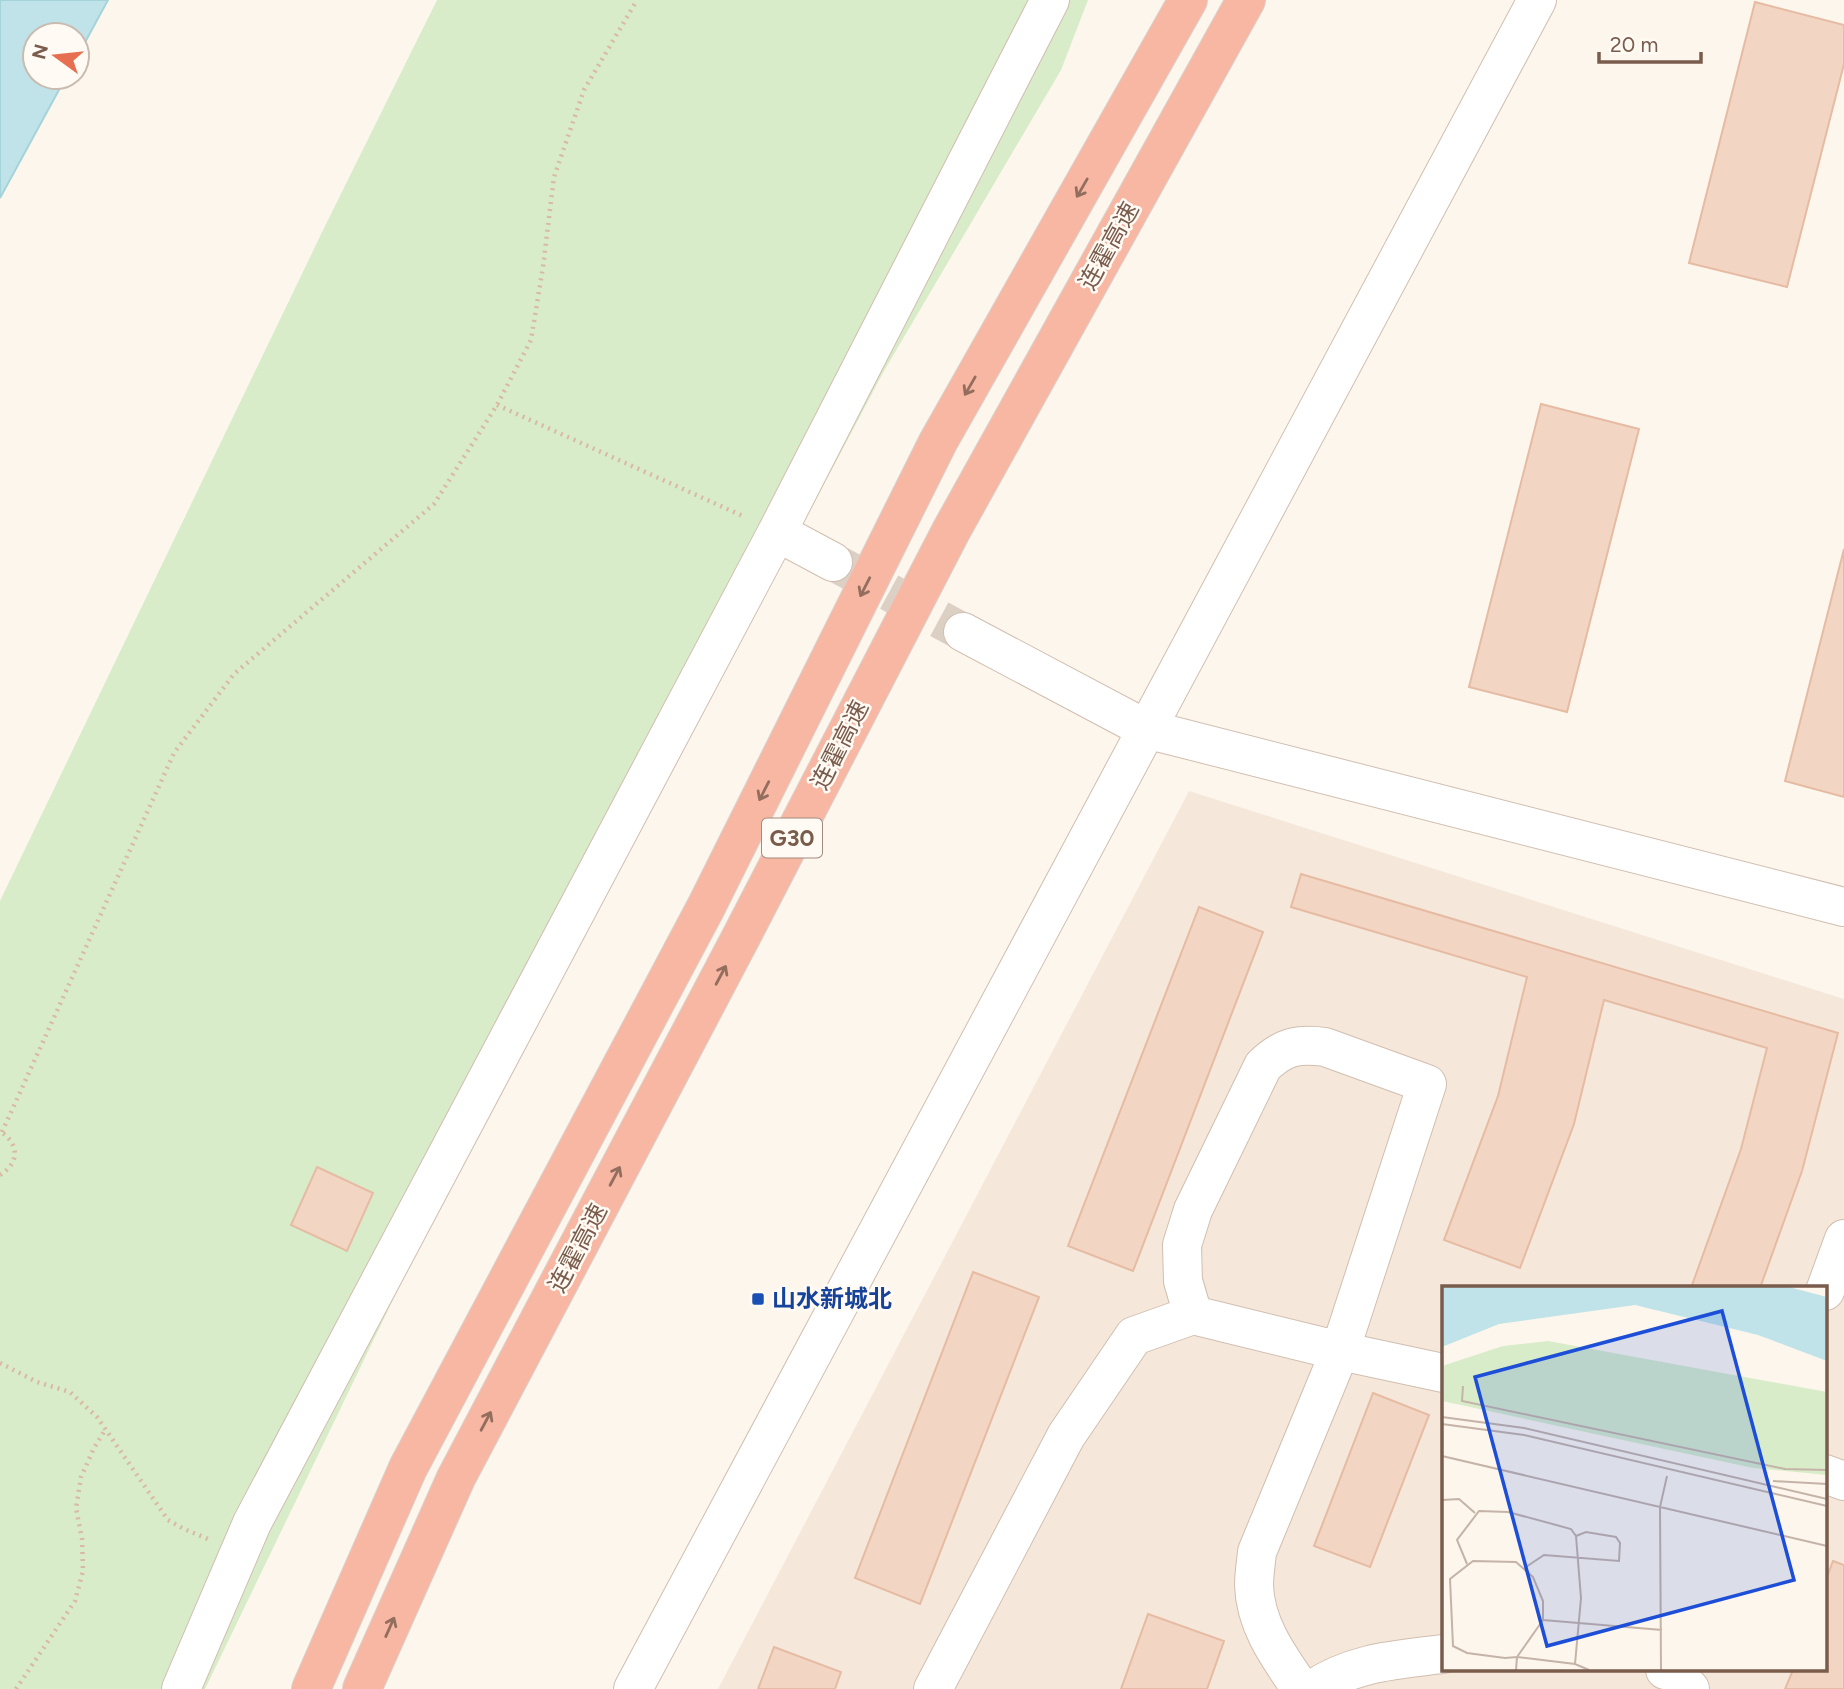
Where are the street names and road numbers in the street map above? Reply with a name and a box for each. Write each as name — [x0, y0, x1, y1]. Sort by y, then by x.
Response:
street label: 连霍高速 — [1073, 197, 1145, 295]
street label: 连霍高速 — [805, 695, 874, 794]
road number: G30 — [762, 818, 822, 858]
street label: 连霍高速 — [542, 1199, 613, 1297]

